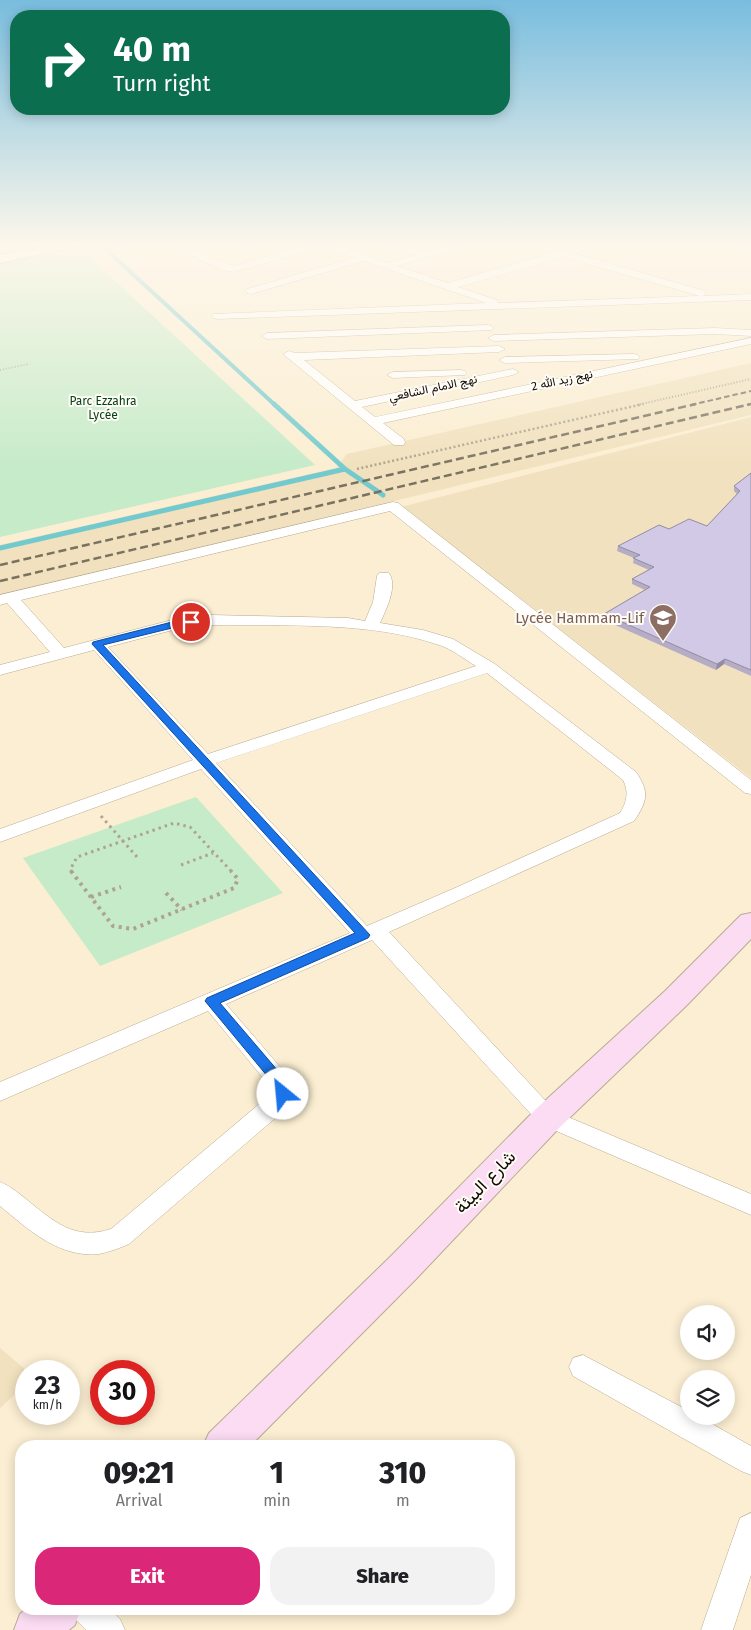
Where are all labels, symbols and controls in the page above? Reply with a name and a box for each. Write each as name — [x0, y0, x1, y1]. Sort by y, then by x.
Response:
text: 40 m — [113, 28, 191, 70]
icon: right — [30, 30, 95, 95]
text: Turn right — [113, 70, 210, 97]
street label: نهج زيد الله 2 — [530, 367, 594, 395]
street label: نهج الامام الشافعي — [388, 372, 479, 407]
park label: Parc Ezzahra Lycée — [69, 394, 137, 422]
pin — [170, 601, 212, 643]
school or university icon: Lycée Hammam-Lif — [648, 603, 678, 642]
icon: arrive — [177, 608, 205, 636]
place label: Lycée Hammam-Lif — [515, 609, 645, 627]
position arrow — [256, 1067, 308, 1119]
street label: شارع البيئة — [450, 1146, 521, 1219]
map controls — [680, 1305, 735, 1425]
button: sound — [680, 1305, 735, 1360]
speed limit sign: 30 — [90, 1360, 155, 1425]
button: layers — [680, 1370, 735, 1425]
text: 23 — [35, 1371, 60, 1401]
text: km/h — [33, 1398, 62, 1412]
text: 09:21 — [104, 1455, 175, 1491]
text: 1 — [270, 1455, 284, 1491]
text: 310 — [379, 1455, 426, 1491]
text: Arrival — [116, 1491, 163, 1510]
text: min — [263, 1491, 291, 1510]
text: m — [396, 1491, 410, 1510]
button: Exit — [35, 1547, 260, 1605]
button: Share — [270, 1547, 495, 1605]

